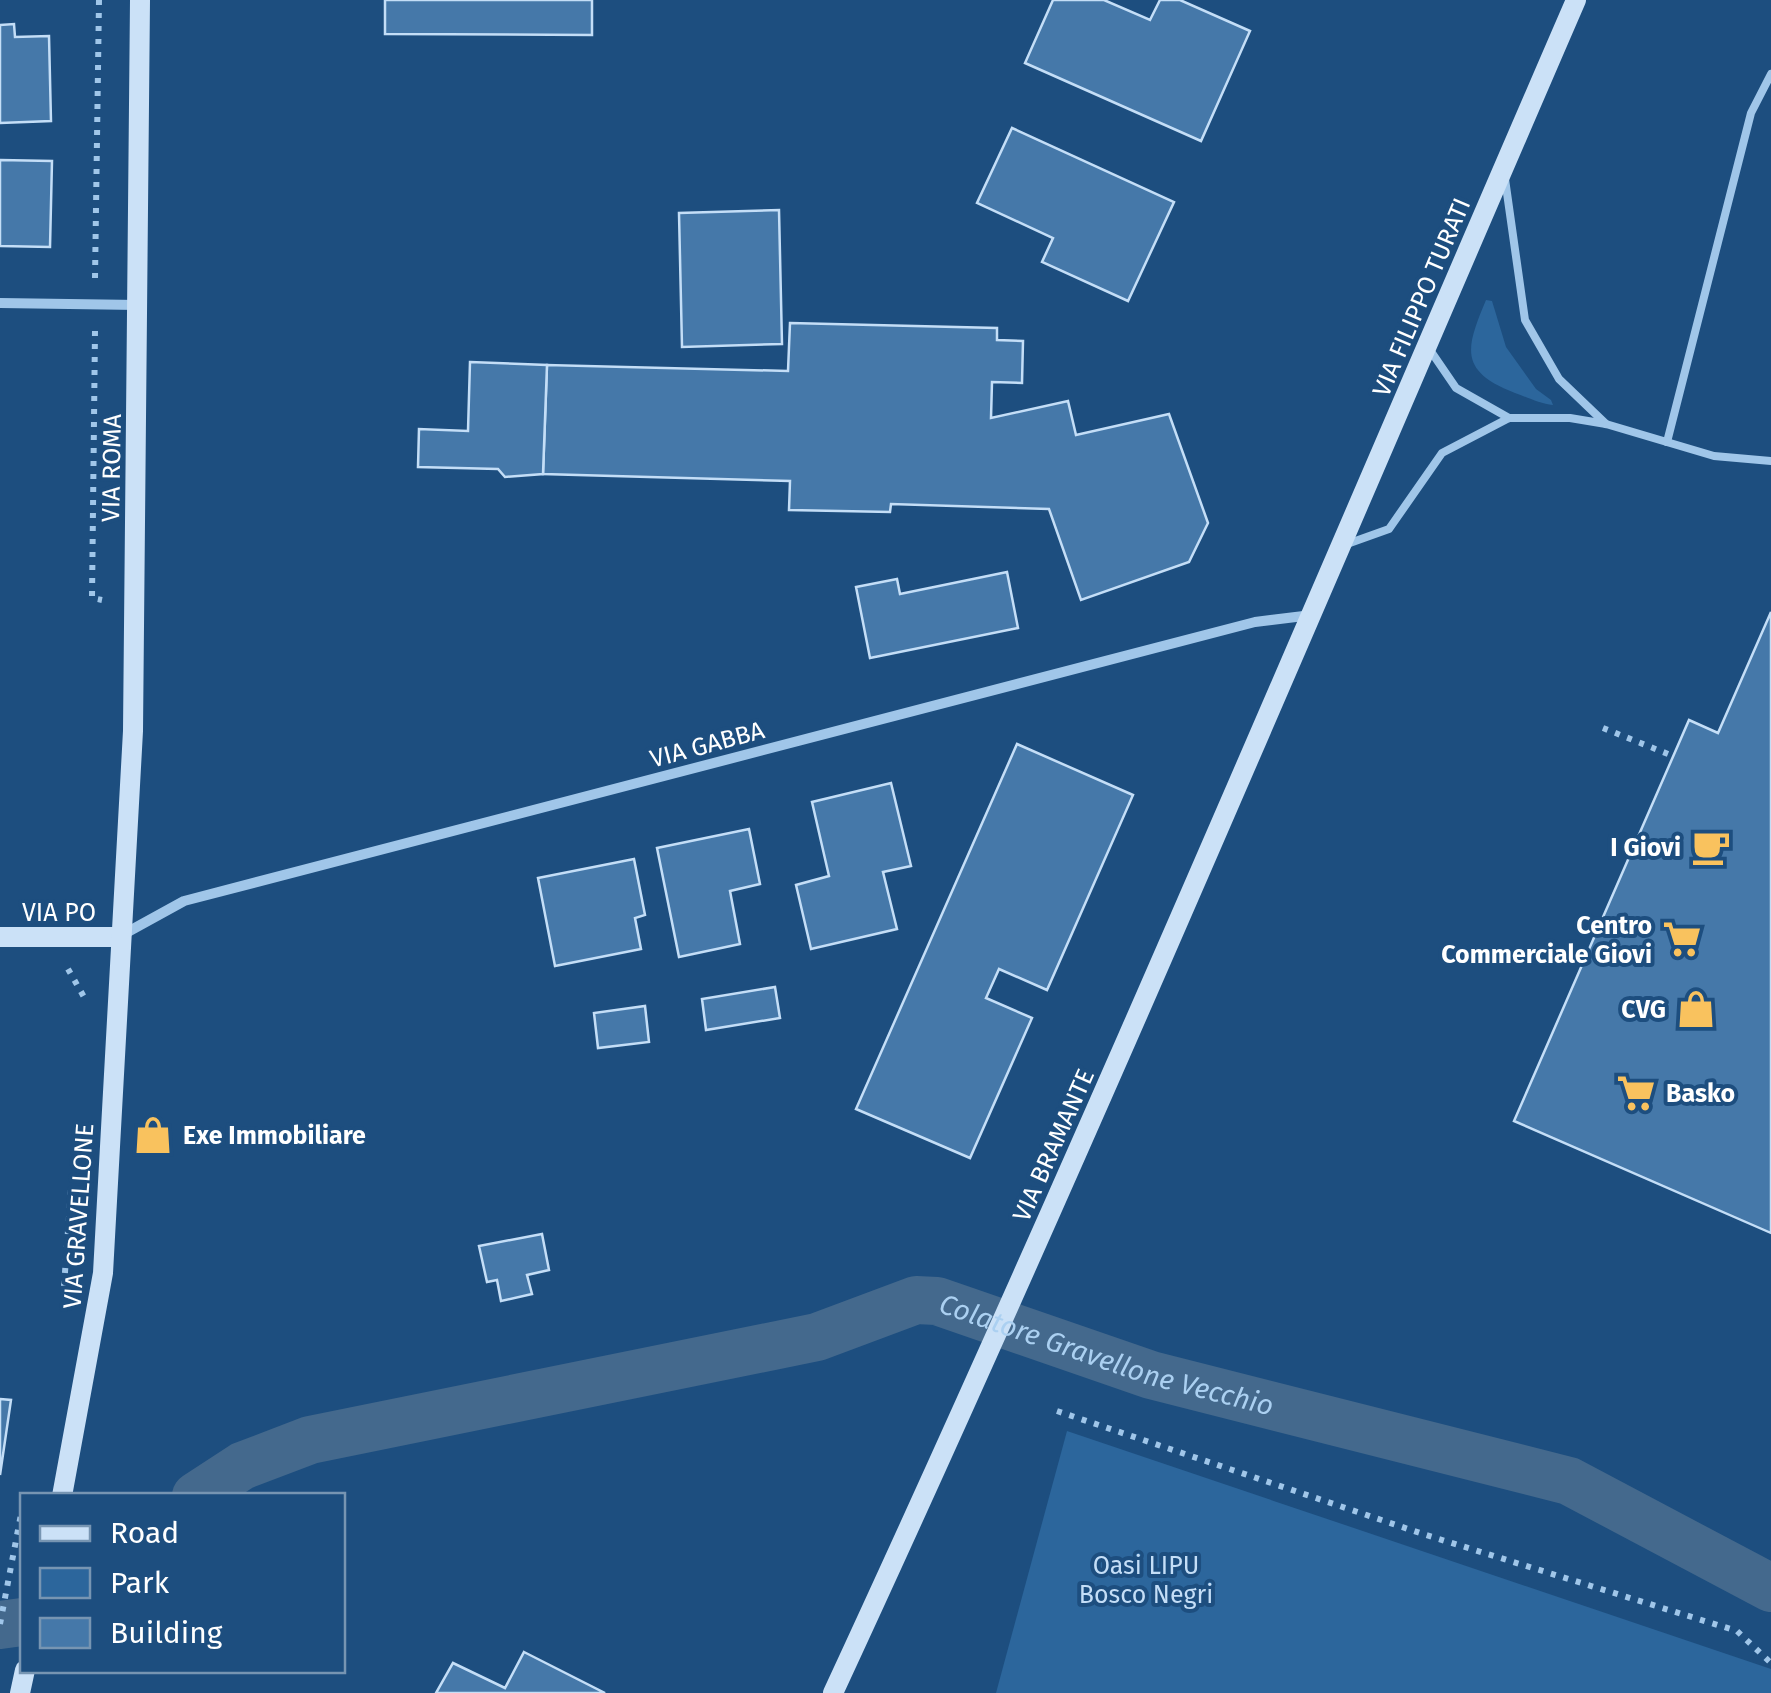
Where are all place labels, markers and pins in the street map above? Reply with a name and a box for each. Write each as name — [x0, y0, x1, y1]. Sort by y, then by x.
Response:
cafe icon: I Giovi — [1690, 826, 1732, 868]
place label: I Giovi — [1610, 833, 1681, 863]
place label: Centro Commerciale Giovi — [1441, 911, 1652, 970]
supermarket icon: Centro Commerciale Giovi — [1661, 918, 1703, 960]
shop icon: CVG — [1675, 988, 1717, 1030]
place label: CVG — [1621, 995, 1666, 1025]
supermarket icon: Basko — [1615, 1072, 1657, 1114]
place label: Basko — [1666, 1079, 1735, 1109]
shop icon: Exe Immobiliare — [132, 1114, 174, 1156]
place label: Exe Immobiliare — [183, 1121, 366, 1151]

